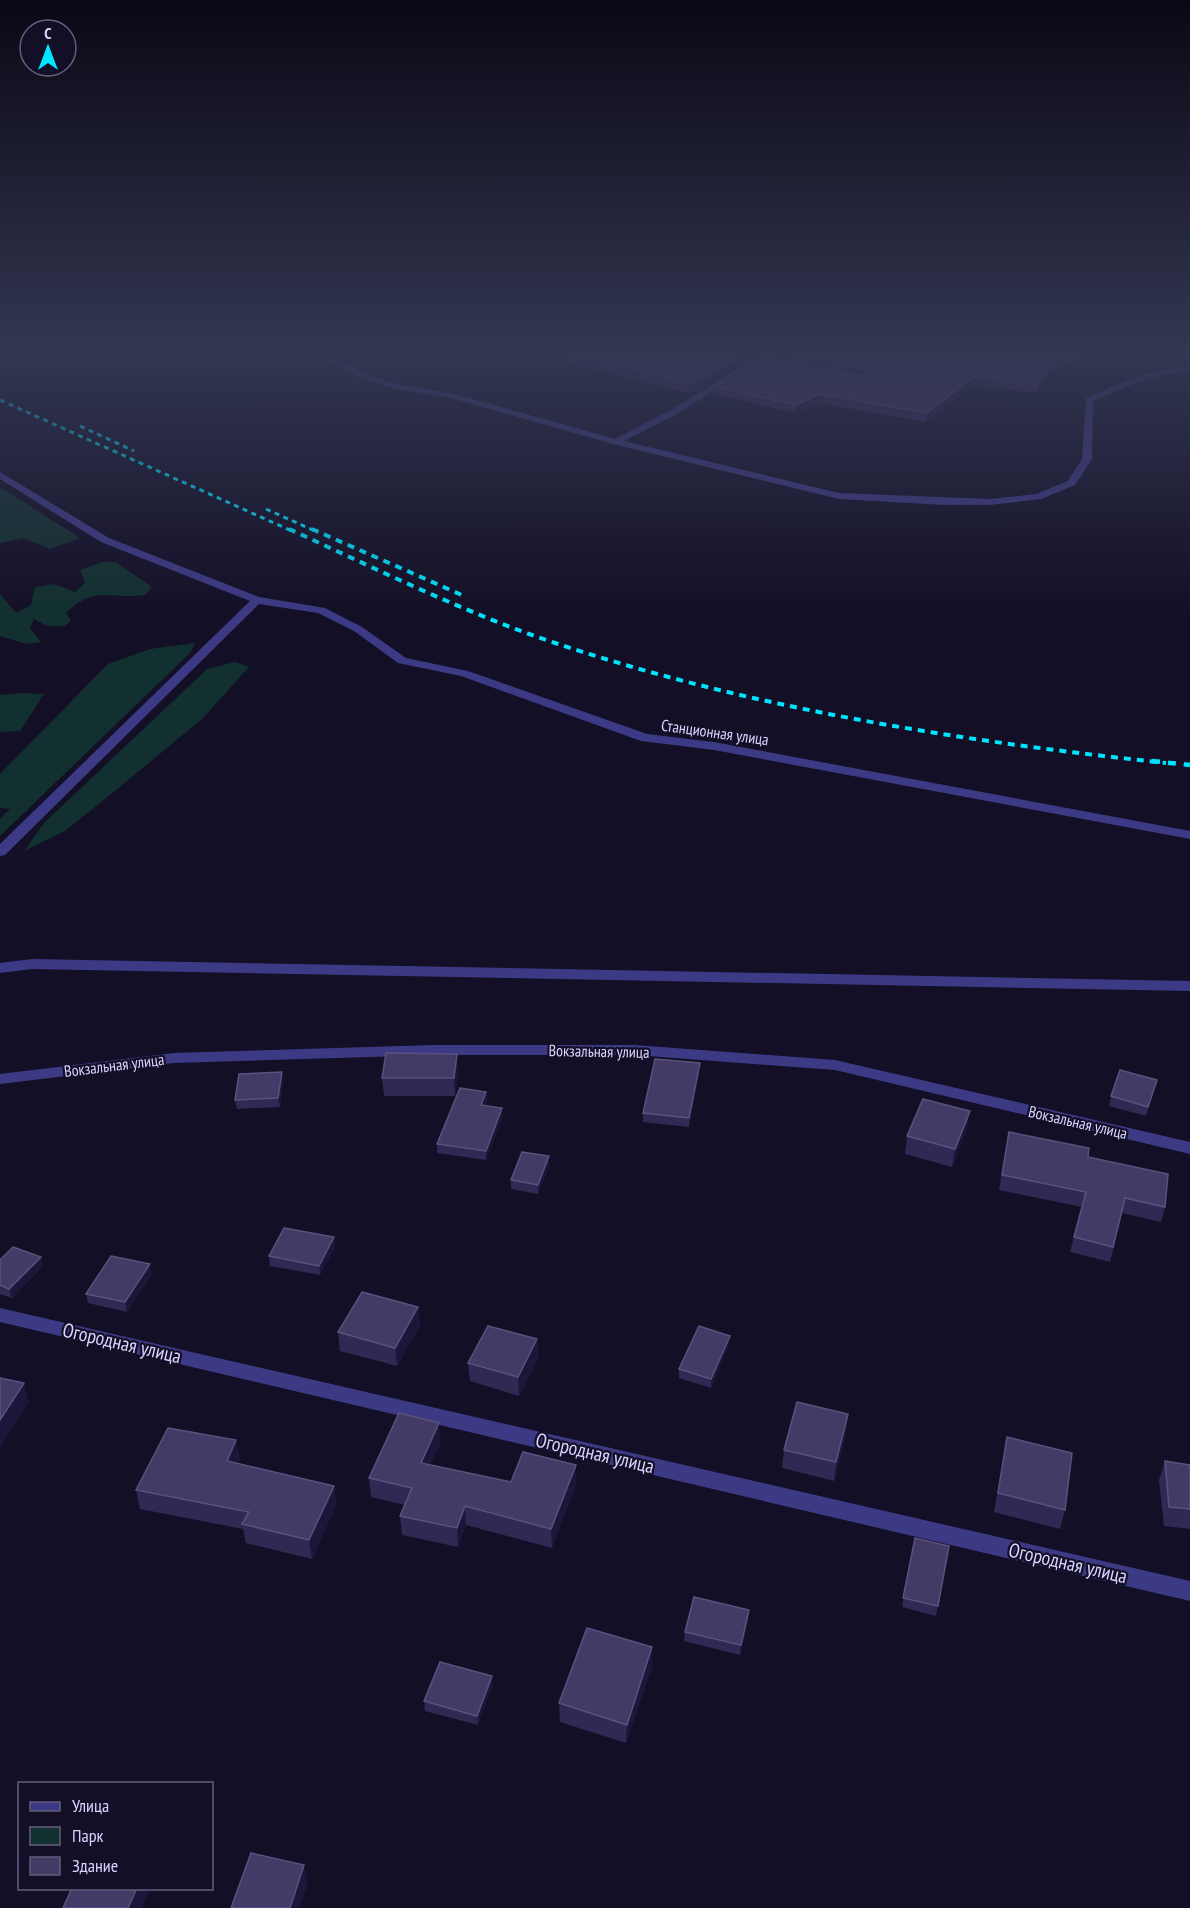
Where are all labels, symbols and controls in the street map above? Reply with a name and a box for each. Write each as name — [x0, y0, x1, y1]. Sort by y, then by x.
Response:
north arrow — [18, 18, 78, 78]
text: С — [44, 23, 52, 43]
street label: Станционная улица — [660, 715, 770, 749]
street label: Вокзальная улица — [548, 1040, 650, 1062]
street label: Вокзальная улица — [63, 1049, 165, 1081]
street label: Вокзальная улица — [1027, 1101, 1129, 1143]
street label: Огородная улица — [60, 1317, 184, 1369]
street label: Огородная улица — [533, 1427, 657, 1479]
street label: Огородная улица — [1006, 1537, 1130, 1589]
legend — [18, 1782, 213, 1890]
text: Улица — [72, 1794, 109, 1817]
text: Парк — [72, 1824, 103, 1847]
text: Здание — [72, 1854, 118, 1877]

